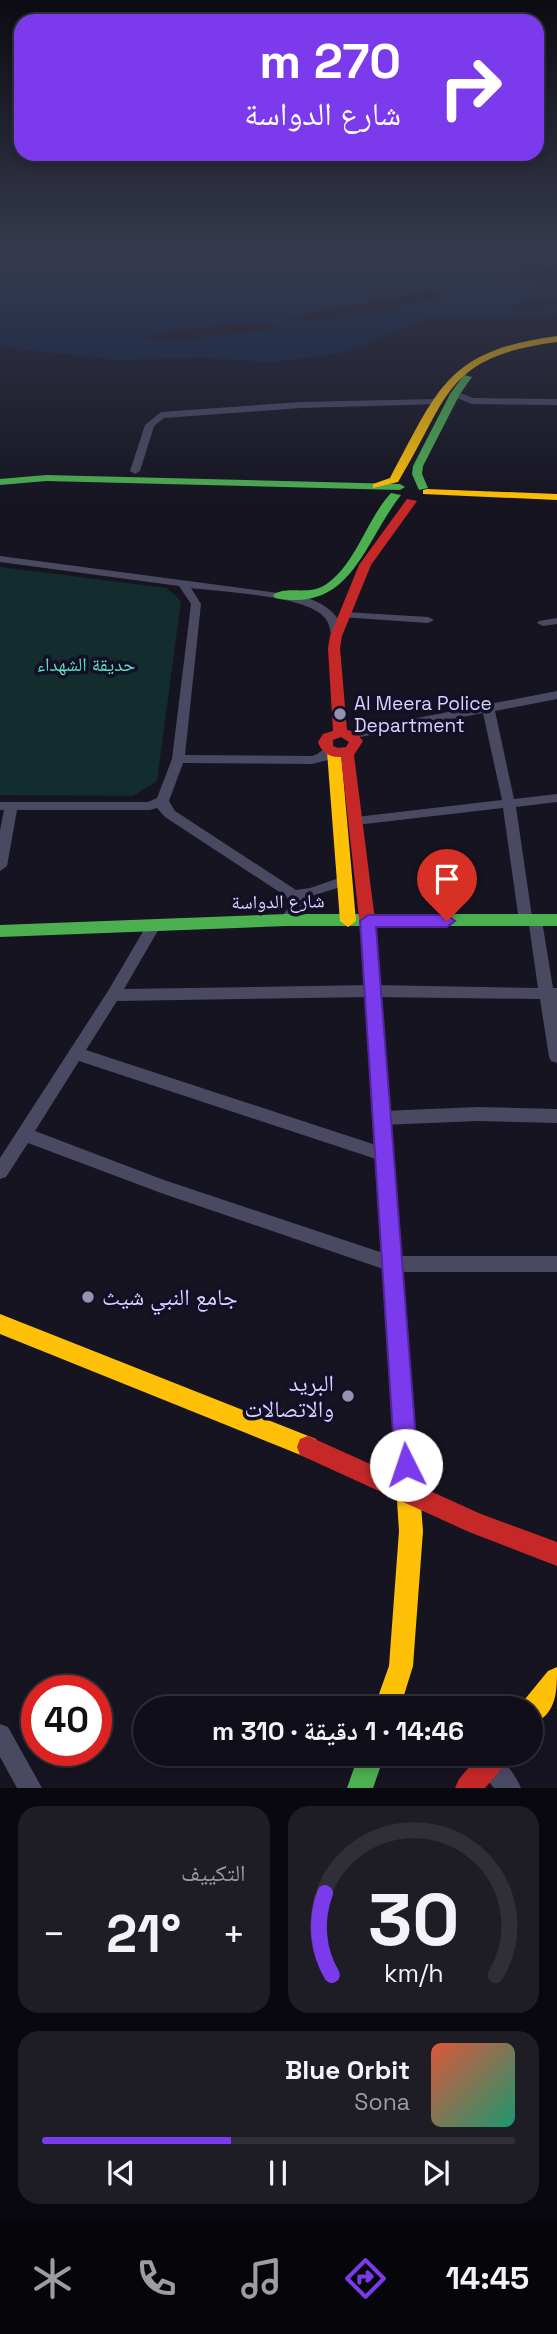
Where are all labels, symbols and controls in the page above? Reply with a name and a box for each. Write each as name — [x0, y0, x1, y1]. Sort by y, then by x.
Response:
text: 270 m — [259, 30, 401, 92]
icon: right — [425, 42, 516, 133]
text: شارع الدواسة — [244, 94, 401, 134]
park label: حديقة الشهداء — [37, 652, 135, 677]
place label: Al Meera Police Department — [354, 691, 492, 738]
marker: Al Meera Police Department — [332, 706, 348, 722]
pin — [417, 849, 477, 921]
icon: arrive — [428, 860, 466, 898]
street label: شارع الدواسة — [231, 888, 325, 915]
place label: جامع النبي شيث — [102, 1282, 238, 1316]
marker: جامع النبي شيث — [80, 1289, 96, 1305]
place label: البريد والاتصالات — [245, 1368, 334, 1424]
marker: البريد والاتصالات — [340, 1388, 356, 1404]
position arrow — [369, 1428, 443, 1502]
speed limit sign: 40 — [21, 1675, 112, 1766]
text: 14:46 · 1 دقيقة · 310 m — [212, 1714, 464, 1748]
text: التكييف — [181, 1858, 246, 1888]
text: 30 — [368, 1874, 459, 1967]
text: 21° — [106, 1901, 181, 1967]
text: − — [42, 1910, 66, 1958]
text: + — [222, 1910, 245, 1958]
text: km/h — [383, 1957, 443, 1989]
text: Blue Orbit — [285, 2053, 410, 2087]
text: Sona — [354, 2087, 410, 2117]
icon: previous — [102, 2154, 140, 2192]
icon: pause — [259, 2154, 297, 2192]
icon: next — [417, 2154, 455, 2192]
icon: climate — [28, 2254, 77, 2303]
icon: phone — [132, 2254, 181, 2303]
icon: music — [237, 2254, 286, 2303]
icon: directions — [341, 2254, 390, 2303]
text: 14:45 — [445, 2258, 529, 2298]

